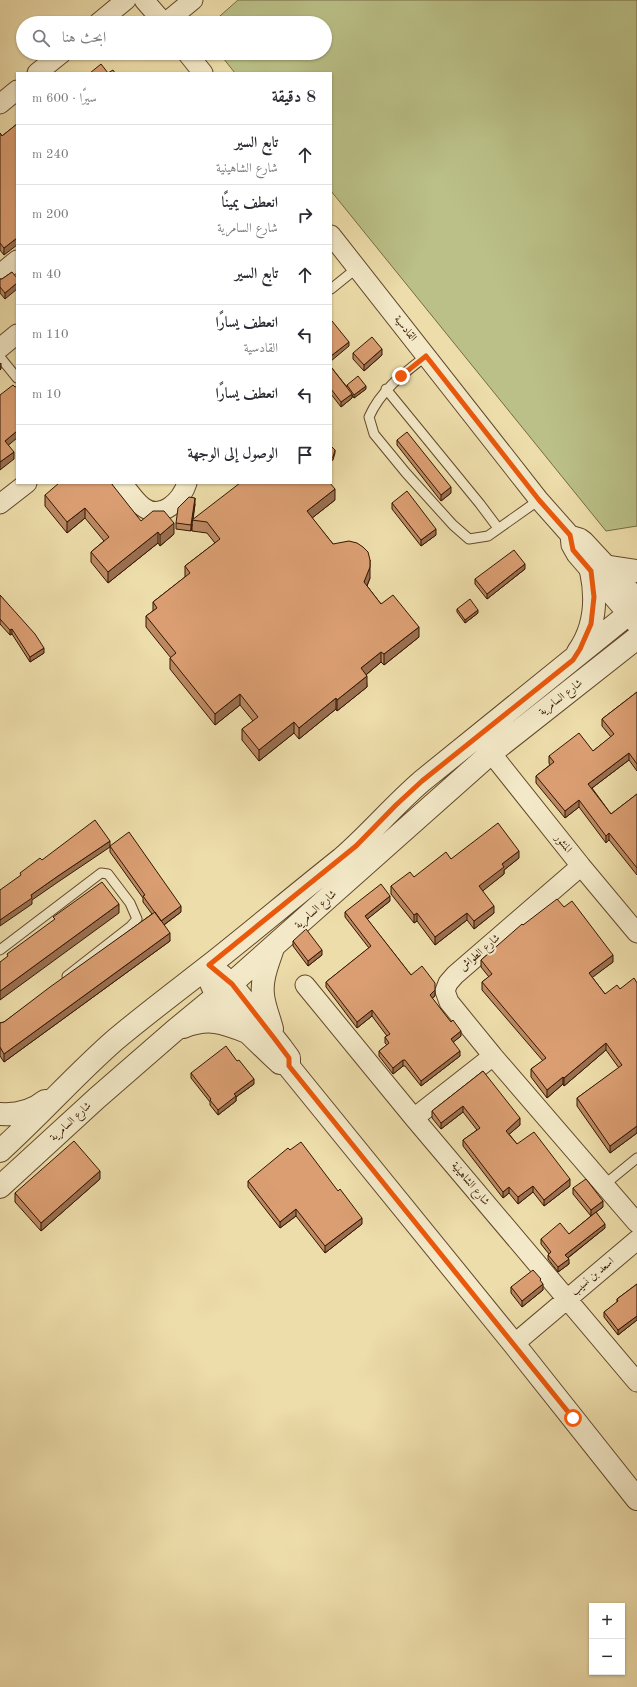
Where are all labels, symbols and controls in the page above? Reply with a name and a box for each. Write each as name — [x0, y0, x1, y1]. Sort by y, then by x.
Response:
search box — [16, 16, 332, 60]
icon: search — [30, 27, 52, 49]
text: ابحث هنا — [62, 31, 106, 46]
text: 8 دقيقة — [272, 89, 316, 106]
text: سيرًا · 600 m — [32, 92, 97, 105]
text: تابع السير — [235, 136, 278, 151]
icon: ahead — [294, 144, 316, 166]
text: 240 m — [32, 148, 69, 161]
text: شارع الشاهينية — [216, 162, 278, 175]
text: انعطف يمينًا — [222, 196, 278, 211]
icon: right — [294, 204, 316, 226]
text: 200 m — [32, 208, 69, 221]
text: شارع السامرية — [217, 222, 278, 235]
icon: ahead — [294, 264, 316, 286]
text: تابع السير — [235, 267, 278, 282]
text: 40 m — [32, 268, 61, 281]
street label: القادسية — [392, 314, 418, 344]
text: انعطف يسارًا — [216, 316, 278, 331]
icon: left — [294, 324, 316, 346]
text: 110 m — [32, 328, 69, 341]
text: القادسية — [244, 342, 278, 355]
route end — [392, 367, 410, 385]
icon: left — [294, 384, 316, 406]
text: انعطف يسارًا — [216, 387, 278, 402]
text: 10 m — [32, 388, 61, 401]
icon: arrive — [294, 444, 316, 466]
text: الوصول إلى الوجهة — [187, 447, 278, 462]
street label: شارع السامرية — [537, 678, 587, 721]
street label: المنثور — [552, 832, 574, 855]
street label: شارع السامرية — [293, 889, 341, 934]
street label: شارع الطواش — [457, 932, 504, 976]
street label: شارع السامرية — [48, 1100, 96, 1146]
street label: شارع الشاهينية — [447, 1160, 491, 1210]
street label: اسعد بن نسيب — [569, 1255, 617, 1299]
route start — [564, 1409, 582, 1427]
map controls — [589, 1603, 625, 1675]
button: + — [589, 1603, 625, 1639]
button: − — [589, 1639, 625, 1675]

